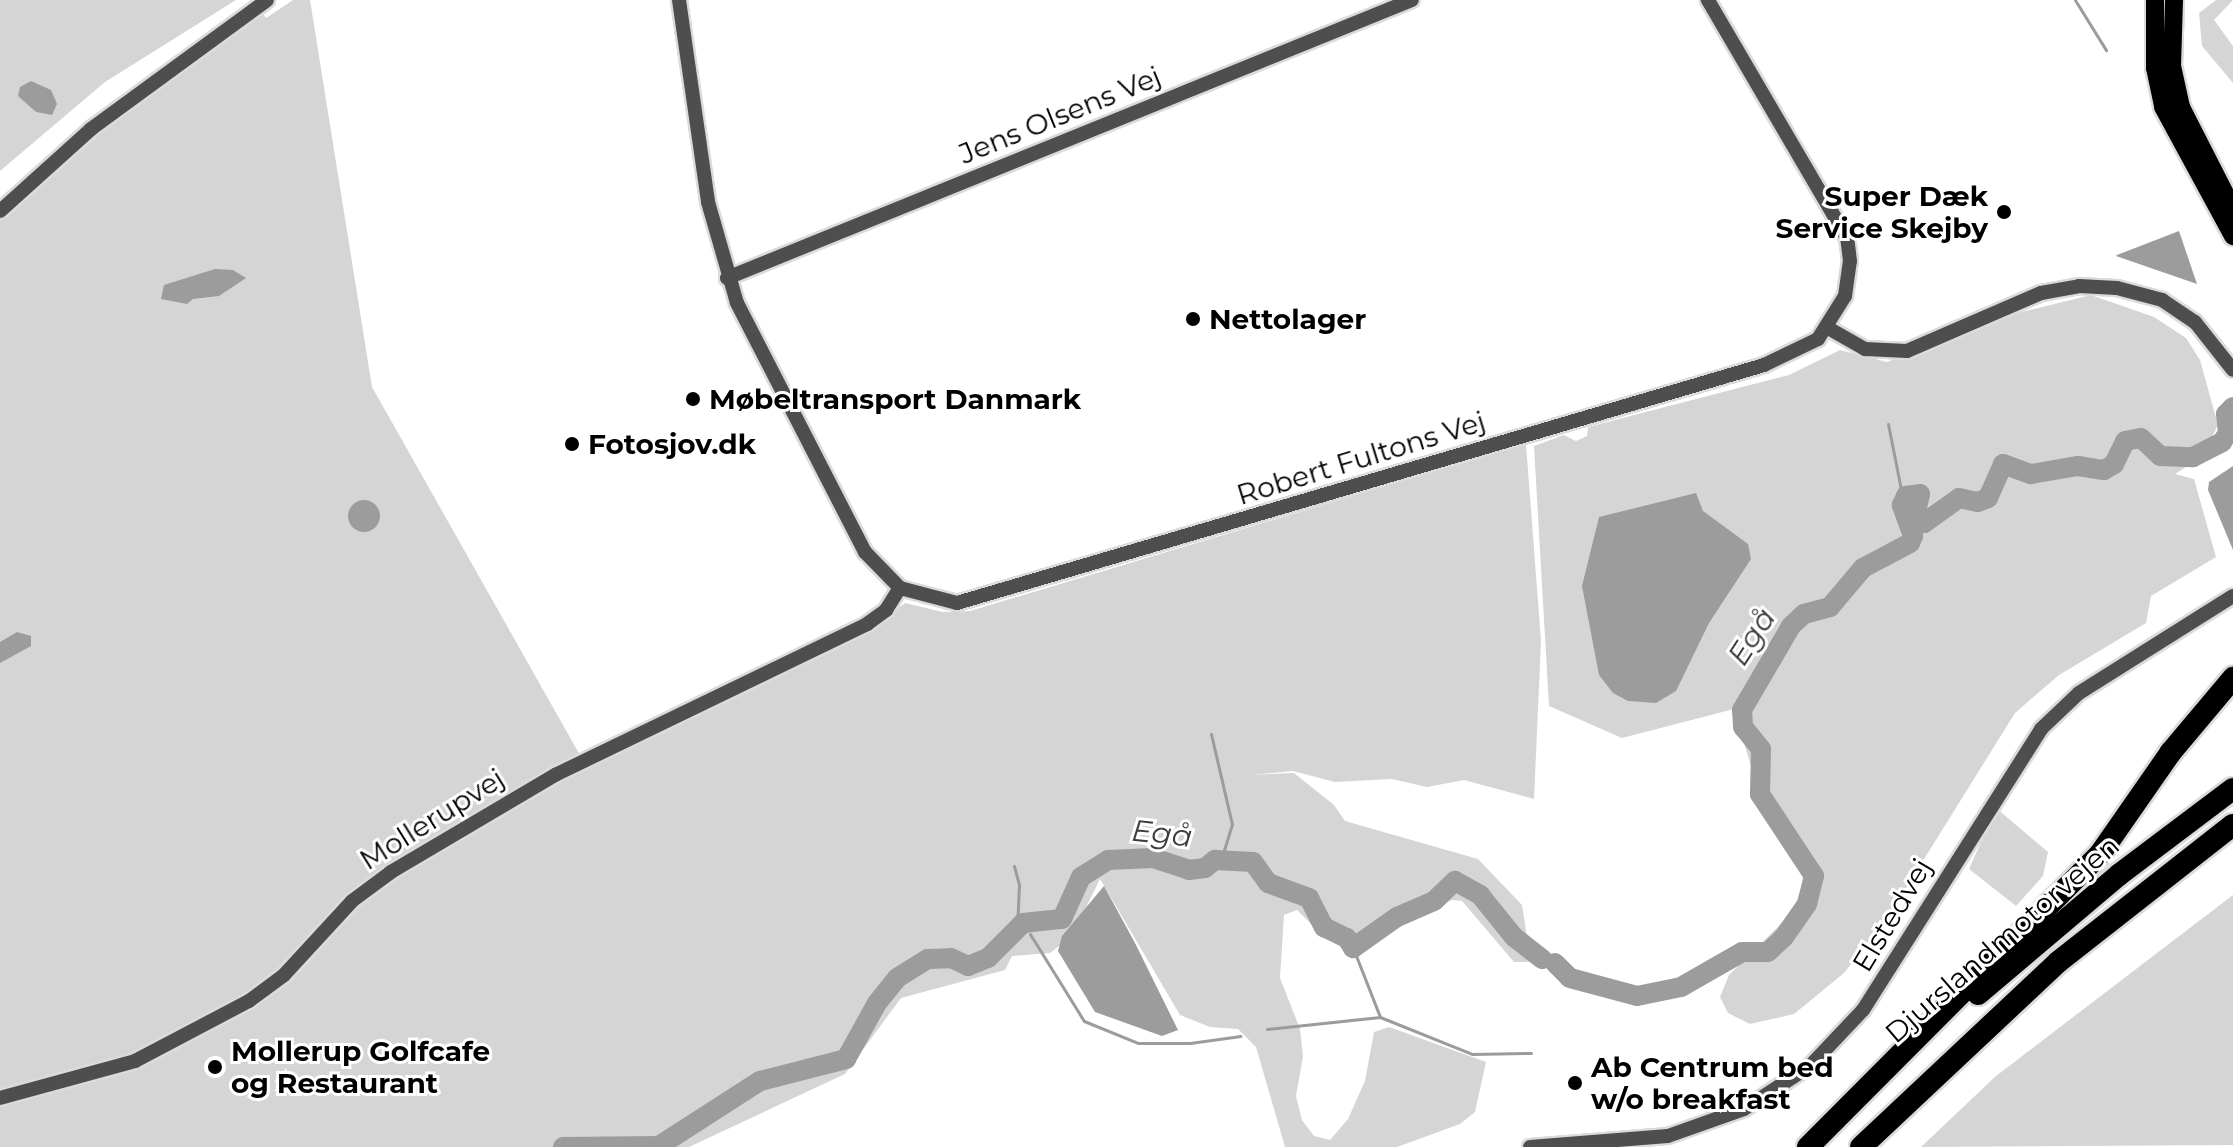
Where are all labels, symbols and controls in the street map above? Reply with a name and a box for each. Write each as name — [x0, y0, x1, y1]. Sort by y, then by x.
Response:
street label: Jens Olsens Vej — [954, 59, 1166, 171]
place label: Super Dæk Service Skejby — [1776, 179, 1988, 245]
marker: Super Dæk Service Skejby — [1995, 203, 2013, 221]
place label: Nettolager — [1209, 302, 1366, 336]
marker: Nettolager — [1184, 310, 1202, 328]
place label: Møbeltransport Danmark — [709, 382, 1081, 416]
marker: Møbeltransport Danmark — [684, 390, 702, 408]
street label: Robert Fultons Vej — [1233, 404, 1489, 512]
place label: Fotosjov.dk — [588, 427, 756, 461]
marker: Fotosjov.dk — [563, 435, 581, 453]
water label: Egå — [1720, 602, 1784, 672]
street label: Mollerupvej — [354, 761, 510, 877]
water label: Egå — [1130, 813, 1194, 855]
street label: Djurslandmotorvejen — [1878, 828, 2126, 1050]
street label: Elstedvej — [1845, 852, 1939, 978]
place label: Mollerup Golfcafe og Restaurant — [231, 1034, 490, 1100]
place label: Ab Centrum bed w/o breakfast — [1591, 1050, 1834, 1116]
marker: Mollerup Golfcafe og Restaurant — [206, 1058, 224, 1076]
marker: Ab Centrum bed w/o breakfast — [1566, 1074, 1584, 1092]

